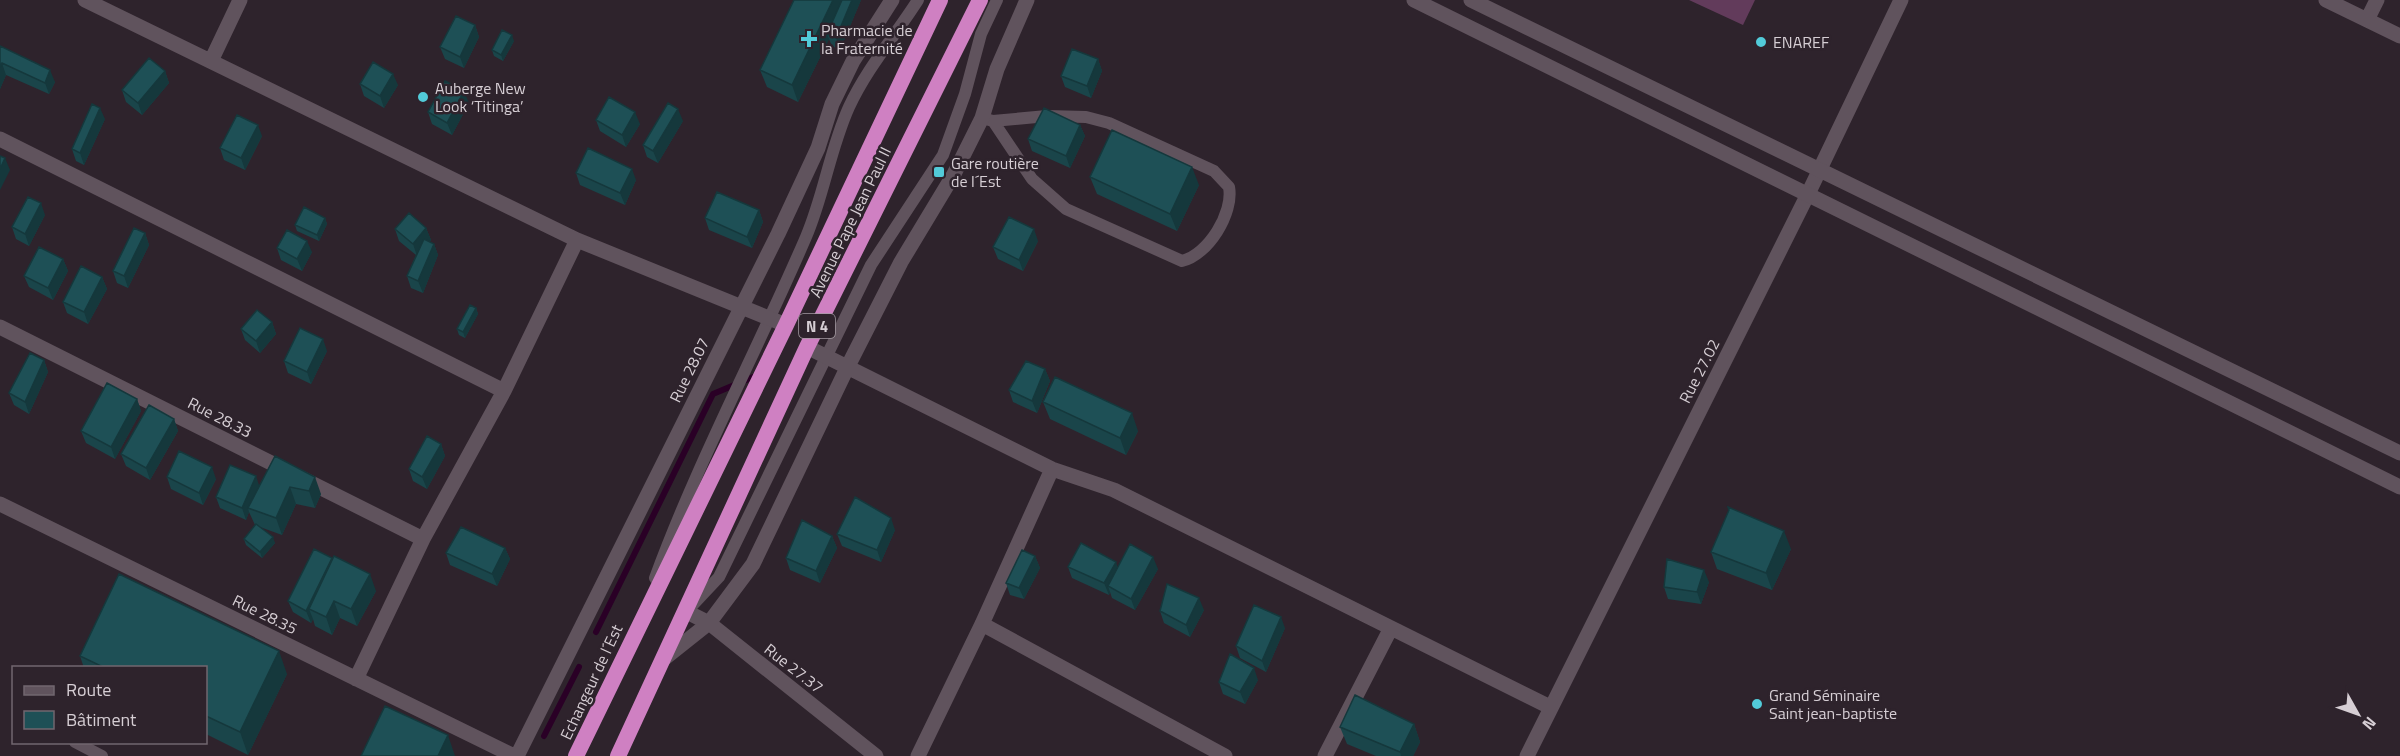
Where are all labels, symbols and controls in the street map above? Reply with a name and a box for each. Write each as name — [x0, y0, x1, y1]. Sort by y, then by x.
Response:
place label: Pharmacie de la Fraternité — [821, 18, 913, 60]
place label: ENAREF — [1773, 30, 1829, 54]
marker: Pharmacie de la Fraternité — [802, 32, 816, 46]
marker: ENAREF — [1754, 35, 1768, 49]
place label: Auberge New Look ‘Titinga’ — [435, 76, 526, 118]
marker: Auberge New Look ‘Titinga’ — [416, 90, 430, 104]
street label: Avenue Pape Jean Paul II — [803, 143, 897, 301]
place label: Gare routière de l´Est — [951, 151, 1039, 193]
marker: Gare routière de l´Est — [932, 165, 946, 179]
road number: N 4 — [799, 314, 835, 338]
street label: Rue 28.07 — [663, 334, 715, 406]
street label: Rue 27.02 — [1673, 335, 1725, 407]
street label: Rue 28.33 — [184, 391, 256, 443]
street label: Rue 28.35 — [229, 588, 301, 640]
street label: Echangeur de l´Est — [554, 620, 628, 744]
street label: Rue 27.37 — [759, 637, 829, 699]
legend — [12, 666, 207, 744]
text: Route — [66, 676, 111, 703]
place label: Grand Séminaire Saint jean-baptiste — [1769, 683, 1897, 725]
north arrow — [2328, 684, 2388, 744]
marker: Grand Séminaire Saint jean-baptiste — [1750, 697, 1764, 711]
text: Bâtiment — [66, 706, 137, 733]
text: N — [2357, 712, 2382, 736]

